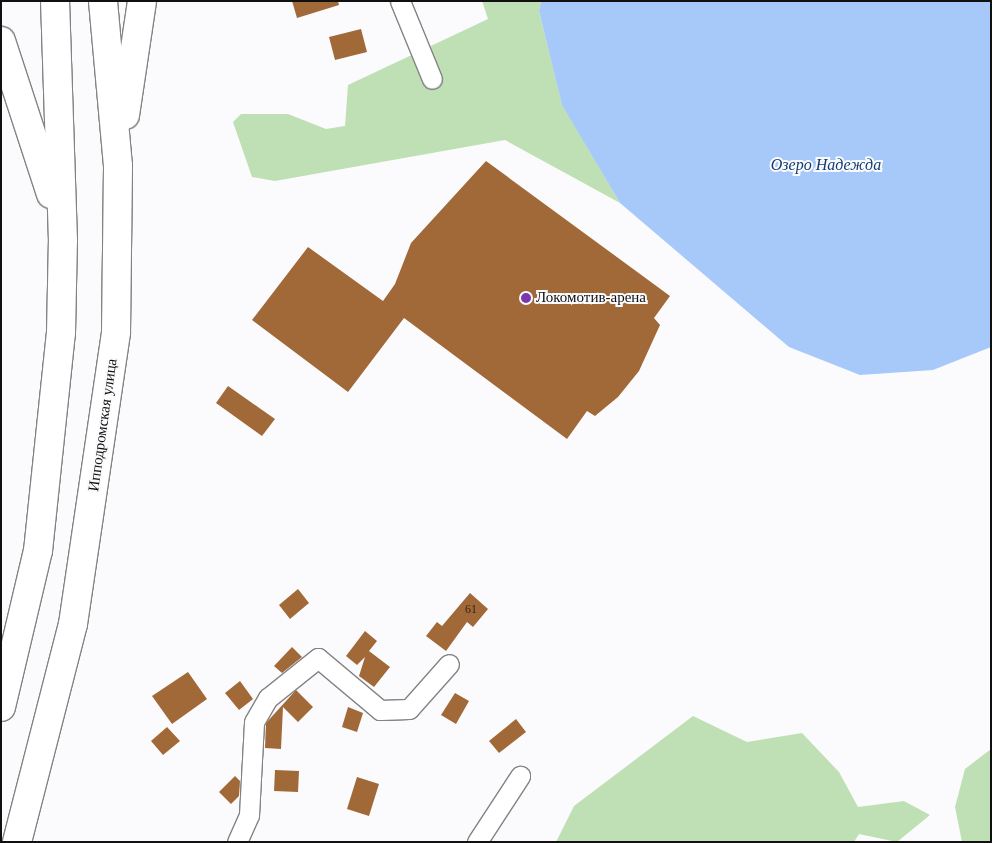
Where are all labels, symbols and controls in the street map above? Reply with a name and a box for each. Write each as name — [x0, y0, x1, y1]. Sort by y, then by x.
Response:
water label: Озеро Надежда — [771, 155, 881, 175]
place label: Локомотив-арена — [536, 289, 646, 307]
marker: Локомотив-арена — [520, 292, 532, 304]
street label: Ипподромская улица — [85, 357, 121, 493]
house number: 61 — [465, 603, 477, 617]

